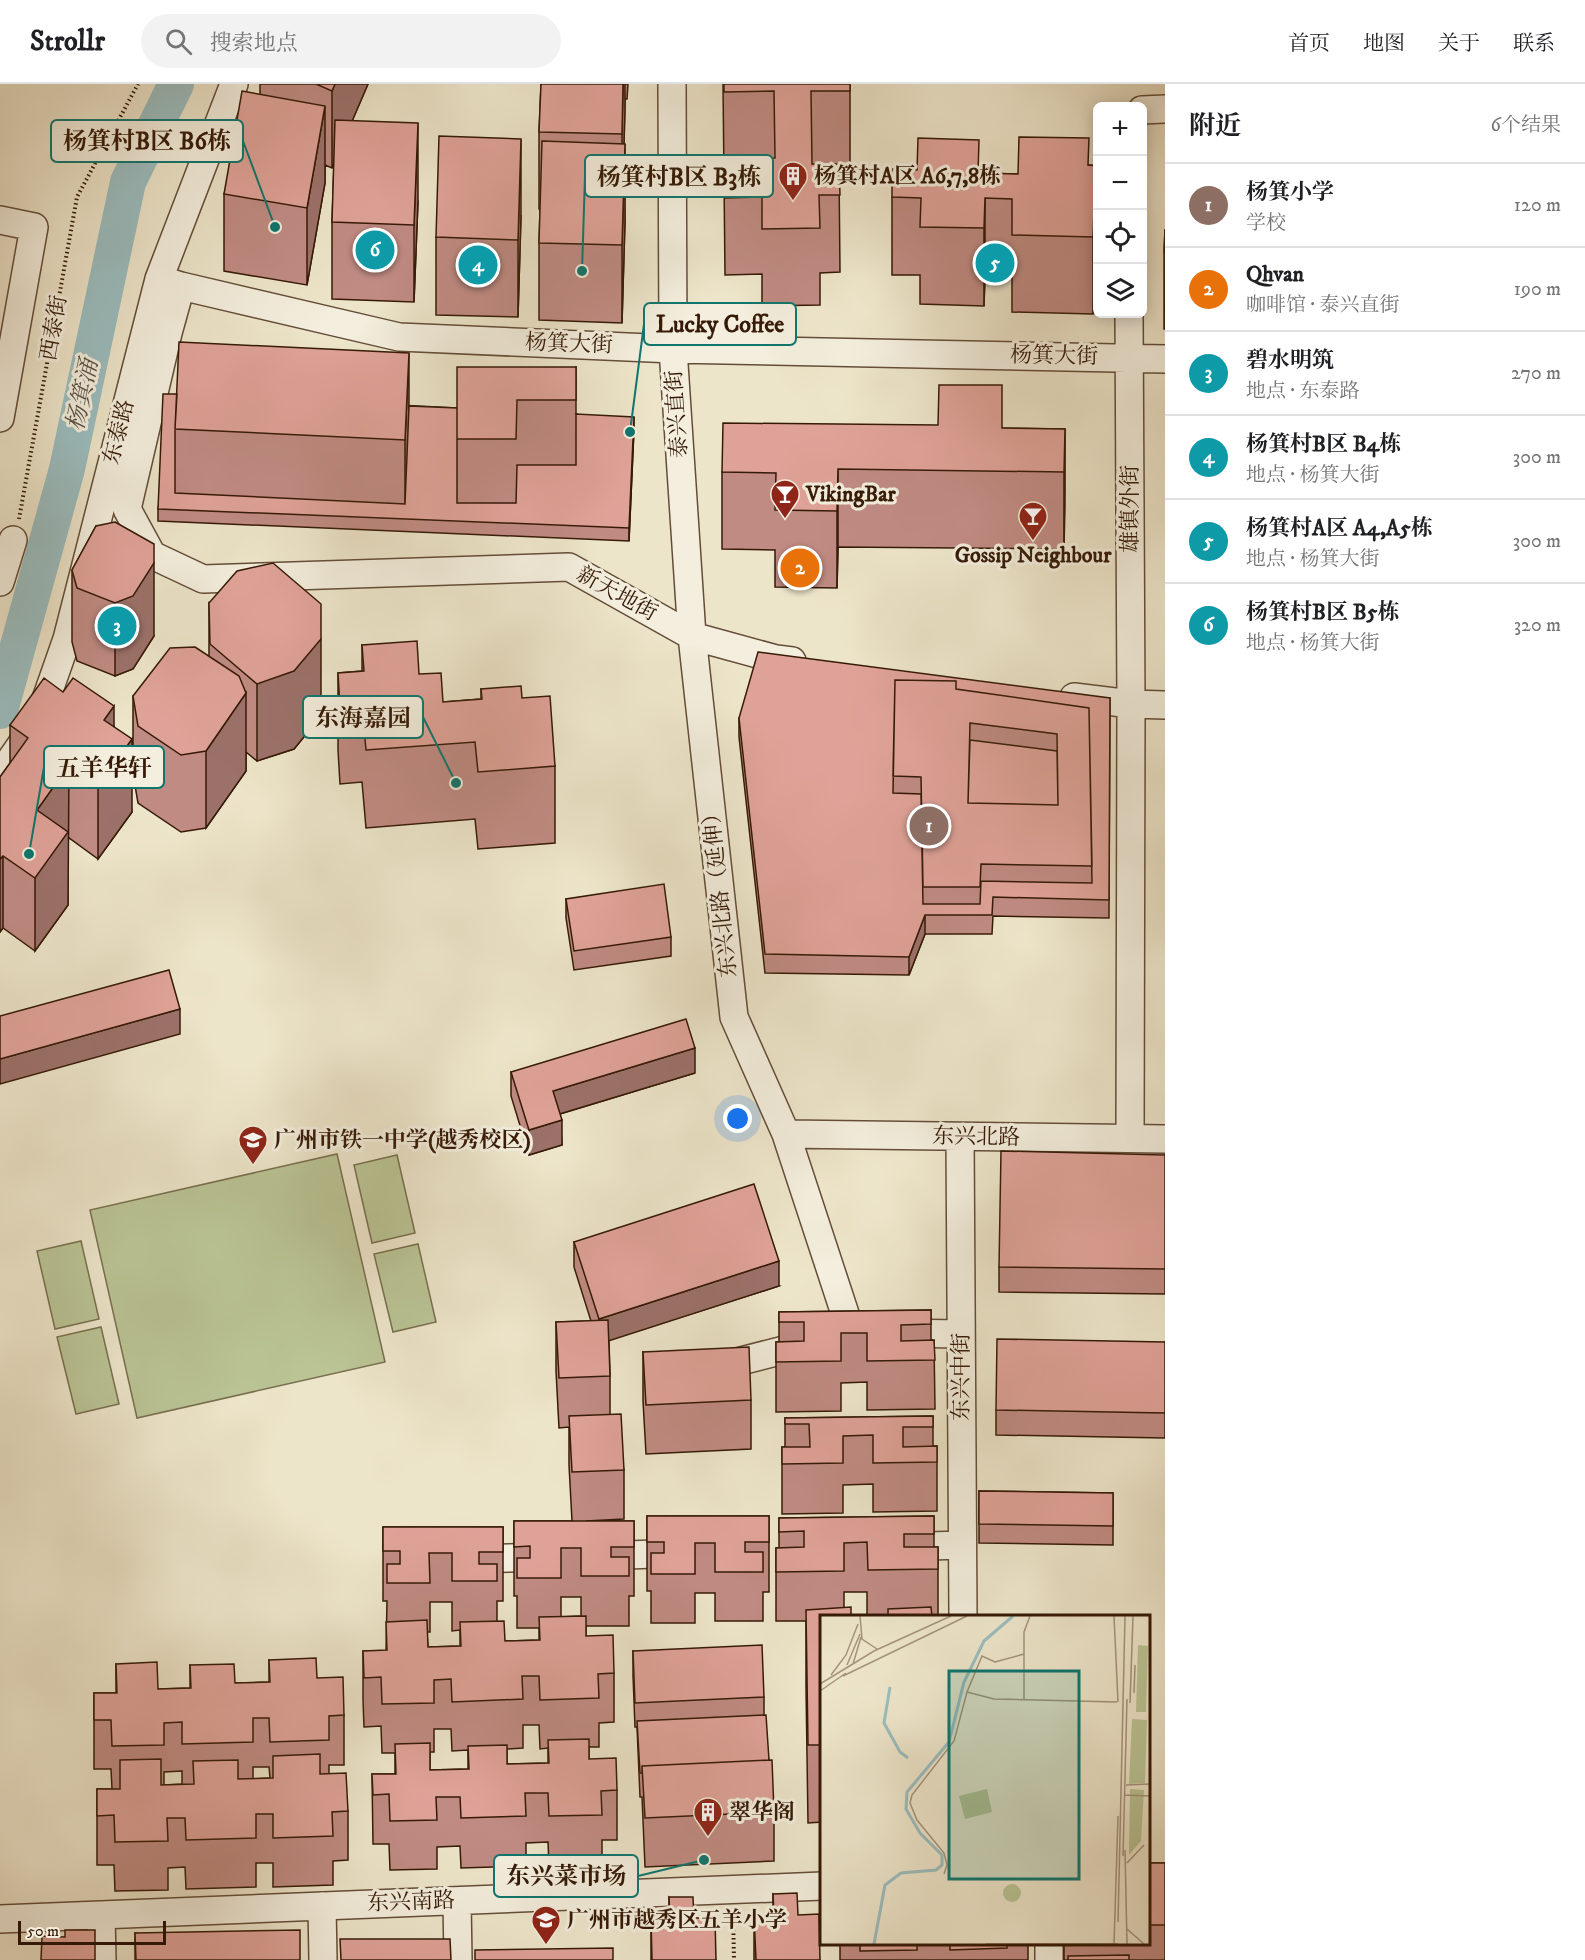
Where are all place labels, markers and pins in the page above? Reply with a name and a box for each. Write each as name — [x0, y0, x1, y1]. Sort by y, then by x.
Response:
callout: 杨箕村B区 B6栋 — [51, 120, 243, 162]
callout: 杨箕村B区 B3栋 — [585, 155, 773, 197]
building icon: 杨箕村A区 A6,7,8栋 — [777, 160, 809, 202]
place label: 杨箕村A区 A6,7,8栋 — [814, 163, 1001, 190]
pin: 6 — [356, 228, 394, 272]
pin: 5 — [976, 240, 1014, 285]
pin: 4 — [458, 242, 498, 288]
callout: Lucky Coffee — [644, 303, 796, 345]
bar icon: VikingBar — [769, 478, 801, 520]
place label: VikingBar — [805, 481, 896, 508]
bar icon: Gossip Neighbour — [1017, 500, 1049, 542]
place label: Gossip Neighbour — [955, 542, 1112, 569]
pin: 2 — [780, 546, 820, 590]
pin: 3 — [98, 604, 136, 648]
callout: 东海嘉园 — [303, 696, 423, 738]
callout: 五羊华轩 — [44, 746, 164, 788]
pin: 1 — [910, 804, 948, 848]
school or university icon: 广州市铁一中学(越秀校区) — [237, 1124, 269, 1166]
place label: 广州市铁一中学(越秀校区) — [274, 1127, 531, 1154]
building icon: 翠华阁 — [692, 1796, 724, 1838]
place label: 翠华阁 — [729, 1799, 795, 1826]
callout: 东兴菜市场 — [494, 1855, 638, 1897]
school or university icon: 广州市越秀区五羊小学 — [530, 1904, 562, 1946]
place label: 广州市越秀区五羊小学 — [567, 1907, 787, 1934]

